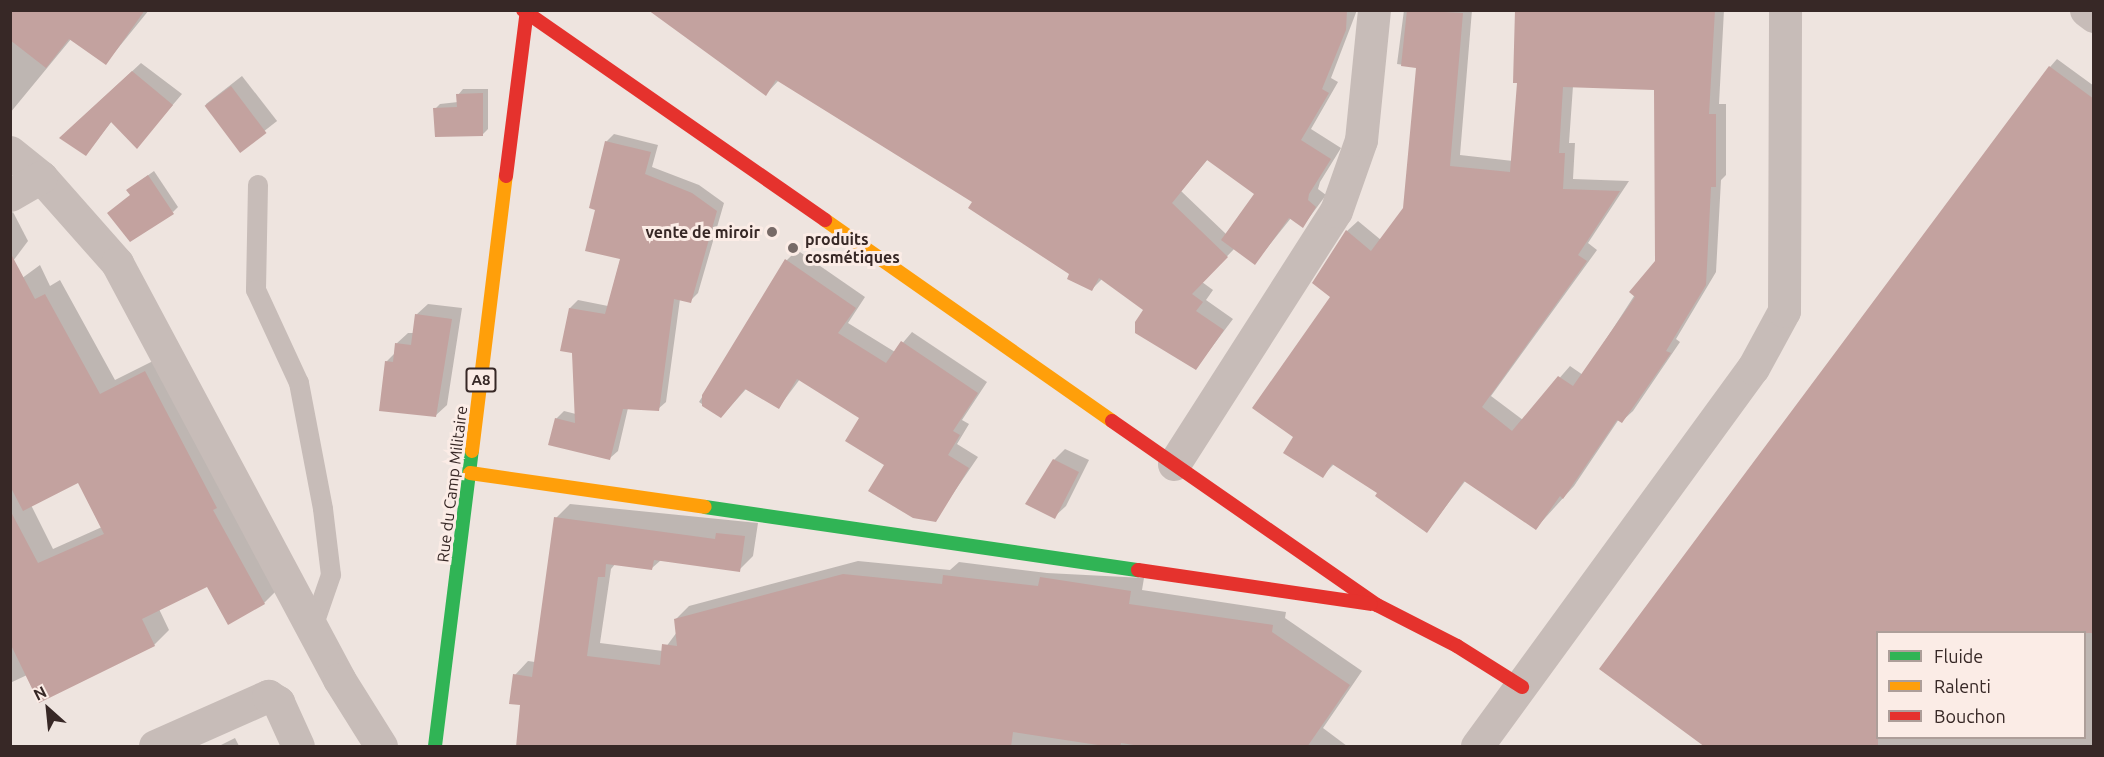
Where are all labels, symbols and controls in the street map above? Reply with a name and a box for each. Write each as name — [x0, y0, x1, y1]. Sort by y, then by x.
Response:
place label: vente de miroir — [645, 222, 760, 242]
marker: vente de miroir — [765, 225, 779, 239]
place label: produits cosmétiques — [805, 229, 900, 267]
marker: produits cosmétiques — [786, 241, 800, 255]
road number: A8 — [464, 368, 498, 392]
street label: Rue du Camp Militaire — [433, 405, 471, 563]
legend — [1876, 631, 2086, 739]
text: Fluide — [1934, 646, 1983, 666]
text: Ralenti — [1934, 676, 1991, 696]
north arrow — [18, 679, 78, 739]
text: N — [30, 682, 49, 704]
text: Bouchon — [1934, 706, 2006, 726]

